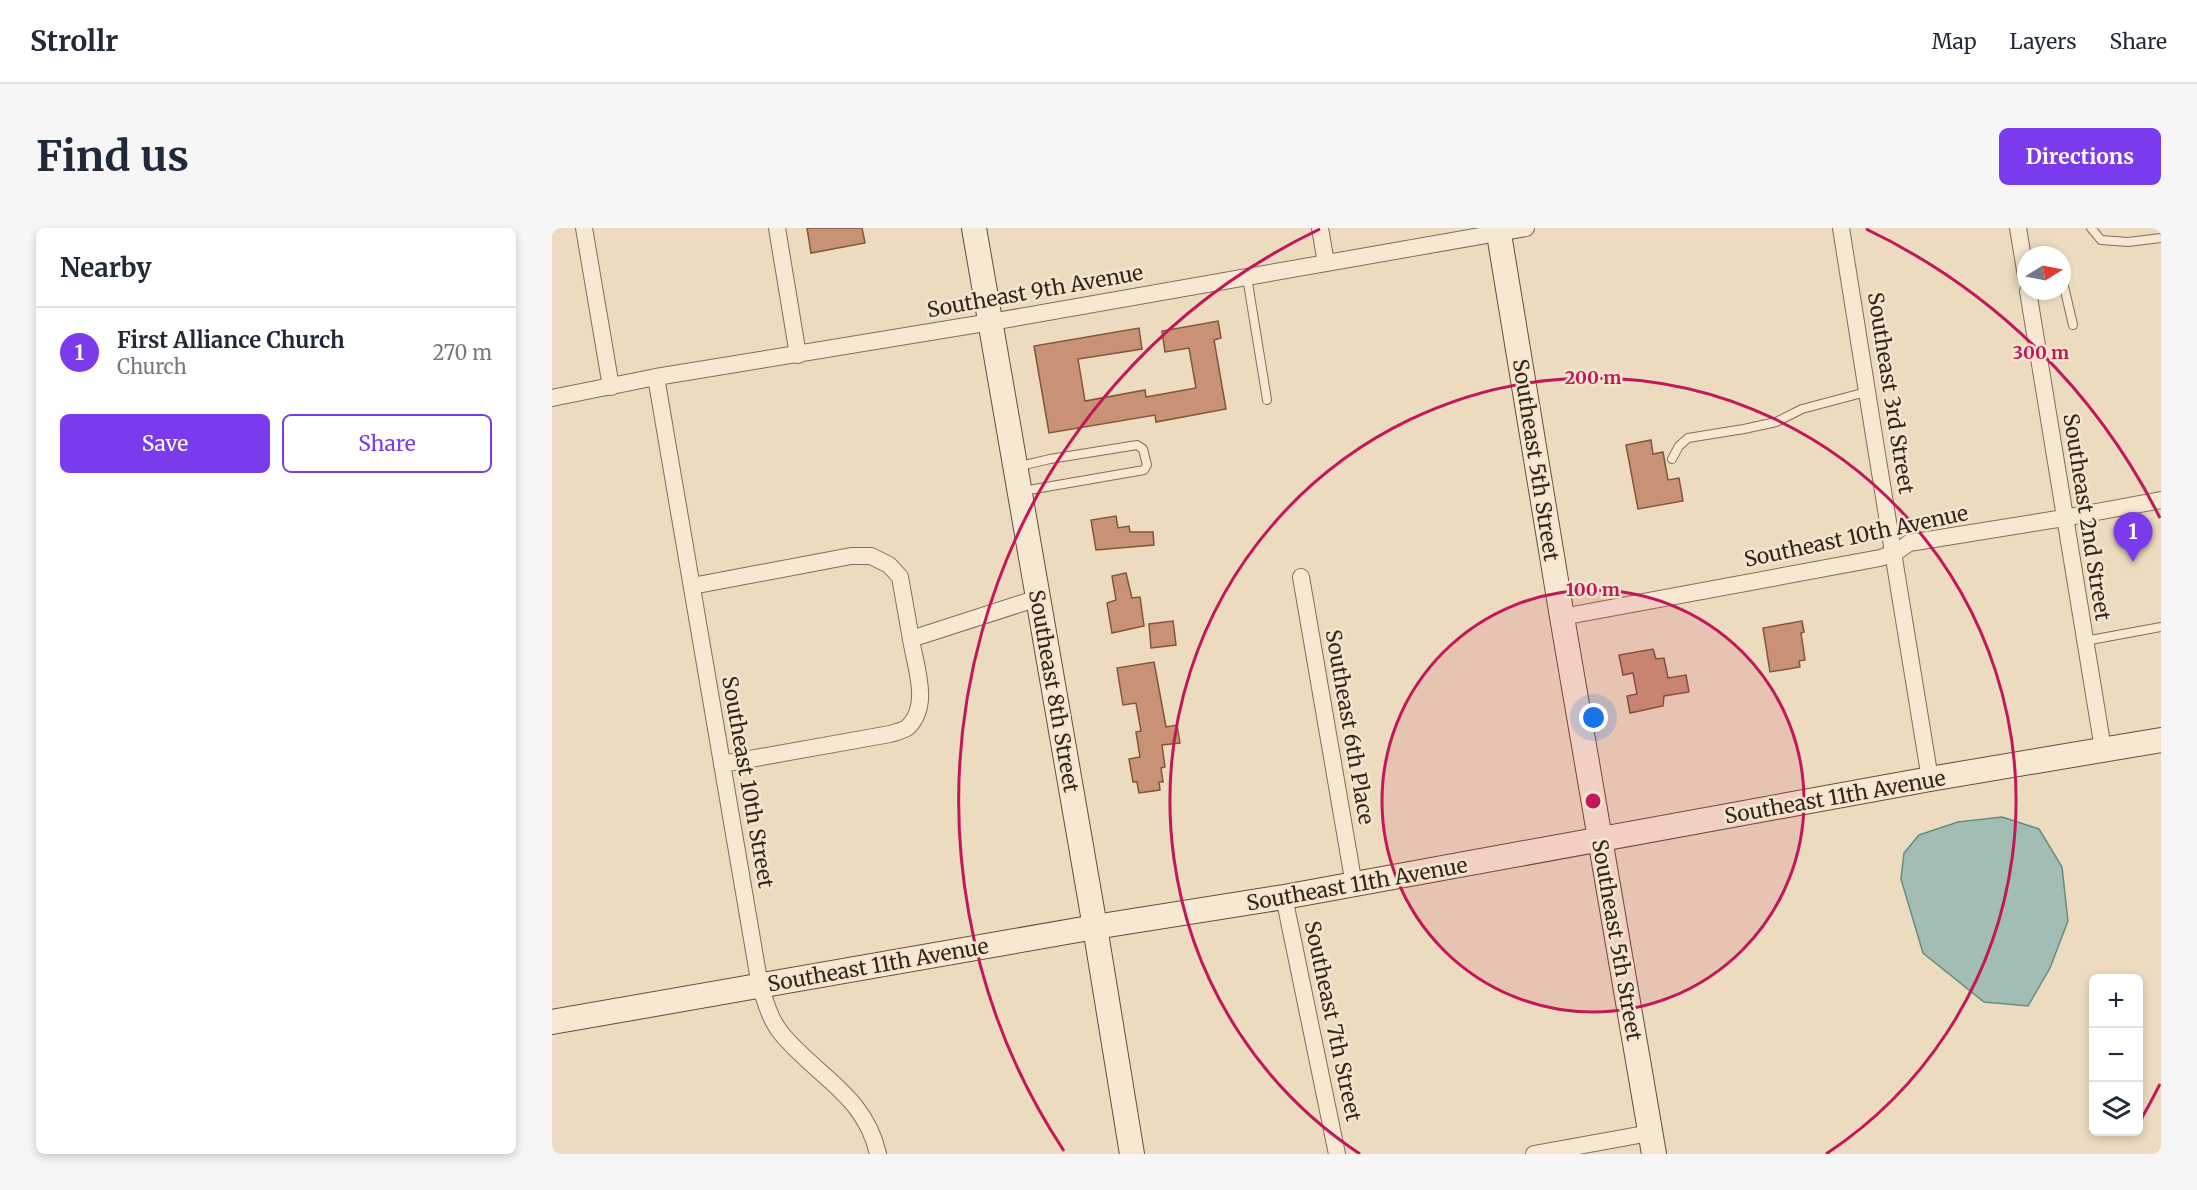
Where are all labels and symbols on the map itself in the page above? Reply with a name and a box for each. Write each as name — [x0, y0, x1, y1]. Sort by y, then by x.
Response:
north arrow — [2017, 246, 2071, 300]
street label: Southeast 9th Avenue — [925, 259, 1145, 323]
street label: Southeast 3rd Street — [1862, 290, 1920, 496]
text: 300 m — [2013, 341, 2069, 364]
street label: Southeast 5th Street — [1507, 357, 1565, 563]
text: 200 m — [1565, 366, 1621, 389]
street label: Southeast 2nd Street — [2057, 411, 2117, 623]
street label: Southeast 10th Avenue — [1742, 499, 1971, 573]
pin: 1 — [2114, 512, 2152, 562]
text: 100 m — [1566, 578, 1620, 601]
street label: Southeast 8th Street — [1023, 588, 1085, 794]
street label: Southeast 6th Place — [1320, 627, 1380, 827]
street label: Southeast 10th Street — [716, 674, 780, 890]
your location — [1579, 703, 1608, 732]
street label: Southeast 11th Avenue — [1722, 764, 1948, 830]
centre of rings — [1583, 791, 1603, 811]
street label: Southeast 5th Street — [1586, 837, 1648, 1043]
street label: Southeast 11th Avenue — [1244, 851, 1470, 917]
street label: Southeast 7th Street — [1299, 918, 1367, 1124]
street label: Southeast 11th Avenue — [765, 932, 991, 998]

